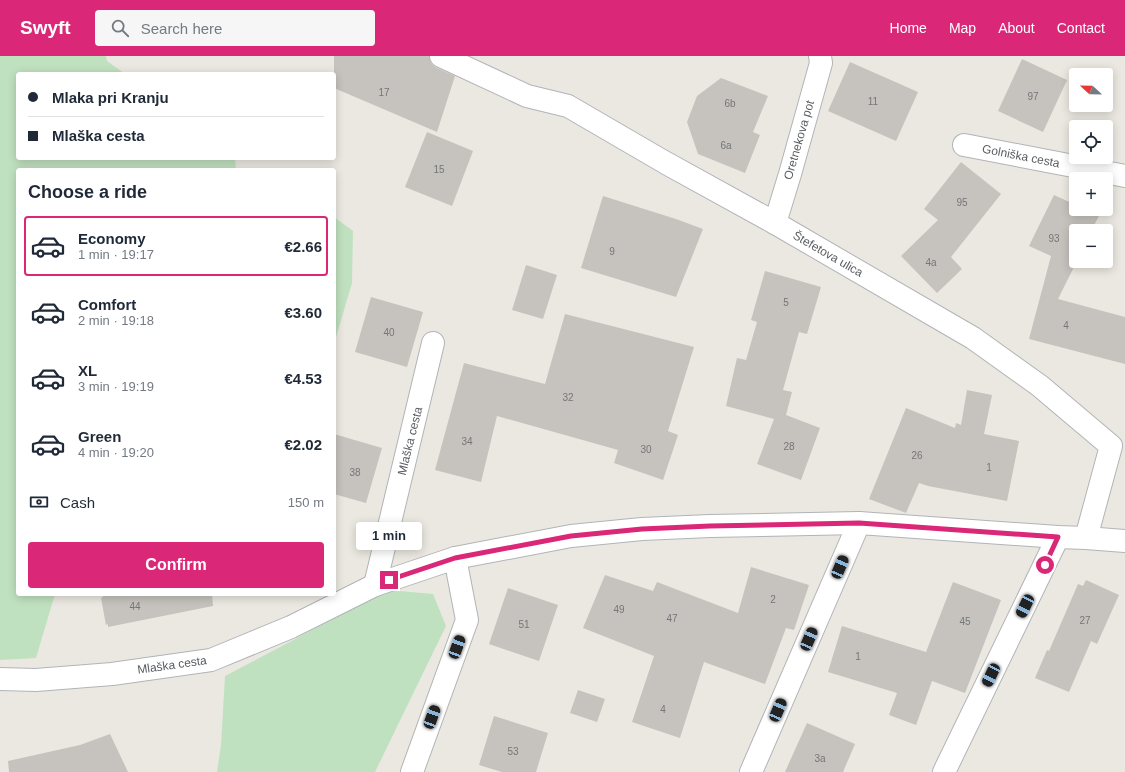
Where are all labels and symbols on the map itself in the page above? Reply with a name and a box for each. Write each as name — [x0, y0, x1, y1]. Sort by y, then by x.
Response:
north arrow — [1069, 68, 1113, 112]
house number: 17 — [378, 87, 390, 98]
house number: 97 — [1027, 91, 1039, 102]
house number: 11 — [868, 96, 879, 107]
house number: 6b — [724, 98, 736, 109]
street label: Oretnekova pot — [781, 98, 817, 181]
house number: 6a — [720, 140, 732, 151]
street label: Golniška cesta — [981, 142, 1061, 170]
house number: 15 — [433, 164, 445, 175]
house number: 95 — [956, 197, 968, 208]
street label: Štefetova ulica — [790, 227, 866, 280]
house number: 93 — [1048, 233, 1060, 244]
house number: 9 — [609, 246, 615, 257]
house number: 4a — [925, 257, 937, 268]
house number: 5 — [783, 297, 789, 308]
house number: 4 — [1063, 320, 1069, 331]
house number: 40 — [383, 327, 395, 338]
house number: 32 — [562, 392, 574, 403]
street label: Mlaška cesta — [395, 405, 425, 477]
house number: 34 — [461, 436, 473, 447]
house number: 28 — [783, 441, 795, 452]
house number: 30 — [640, 444, 652, 455]
house number: 26 — [911, 450, 923, 461]
house number: 1 — [986, 462, 992, 473]
house number: 38 — [349, 467, 361, 478]
callout: 1 min — [356, 522, 422, 550]
car — [830, 554, 850, 580]
route start — [1036, 556, 1054, 574]
route end — [380, 571, 398, 589]
car — [1014, 593, 1036, 619]
house number: 2 — [770, 594, 776, 605]
house number: 44 — [129, 601, 141, 612]
house number: 49 — [613, 604, 625, 615]
house number: 47 — [666, 613, 678, 624]
house number: 27 — [1079, 615, 1091, 626]
house number: 45 — [959, 616, 971, 627]
house number: 51 — [518, 619, 530, 630]
car — [799, 626, 819, 652]
car — [447, 634, 467, 660]
house number: 1 — [855, 651, 861, 662]
street label: Mlaška cesta — [136, 653, 208, 677]
car — [980, 662, 1002, 688]
car — [768, 697, 788, 723]
car — [422, 704, 442, 730]
house number: 4 — [660, 704, 666, 715]
house number: 53 — [507, 746, 519, 757]
house number: 3a — [814, 753, 826, 764]

